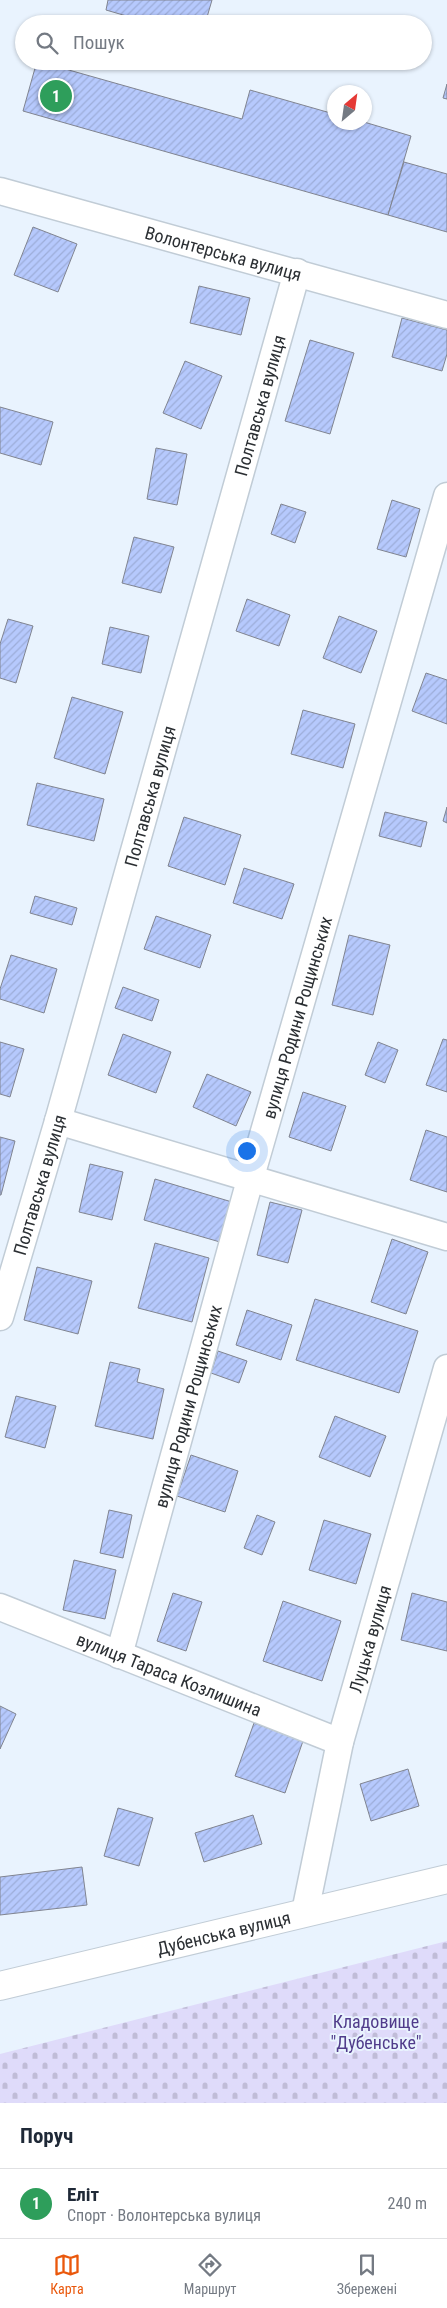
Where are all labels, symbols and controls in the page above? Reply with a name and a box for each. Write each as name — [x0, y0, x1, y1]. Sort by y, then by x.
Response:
search box — [15, 15, 432, 70]
icon: search — [33, 29, 61, 57]
text: Пошук — [73, 31, 125, 54]
pin: 1 — [40, 77, 72, 115]
north arrow — [327, 85, 372, 130]
street label: Волонтерська вулиця — [143, 221, 304, 285]
street label: Полтавська вулиця — [230, 332, 289, 478]
street label: Полтавська вулиця — [120, 723, 179, 869]
street label: вулиця Родини Рощинських — [258, 914, 336, 1121]
street label: Полтавська вулиця — [8, 1112, 70, 1257]
your location — [234, 1138, 260, 1164]
street label: вулиця Родини Рощинських — [150, 1302, 226, 1510]
street label: Луцька вулиця — [344, 1583, 395, 1695]
street label: вулиця Тараса Козлишина — [74, 1628, 265, 1720]
street label: Дубенська вулиця — [155, 1906, 293, 1959]
park label: Кладовище "Дубенське" — [331, 2011, 421, 2053]
text: Поруч — [20, 2124, 73, 2148]
text: Еліт — [67, 2183, 99, 2206]
text: 1 — [32, 2194, 40, 2213]
text: 240 m — [388, 2194, 427, 2213]
text: Спорт · Волонтерська вулиця — [67, 2206, 261, 2225]
tab: Карта — [50, 2251, 84, 2297]
tab: Маршрут — [184, 2251, 237, 2297]
tab: Збережені — [337, 2251, 397, 2297]

